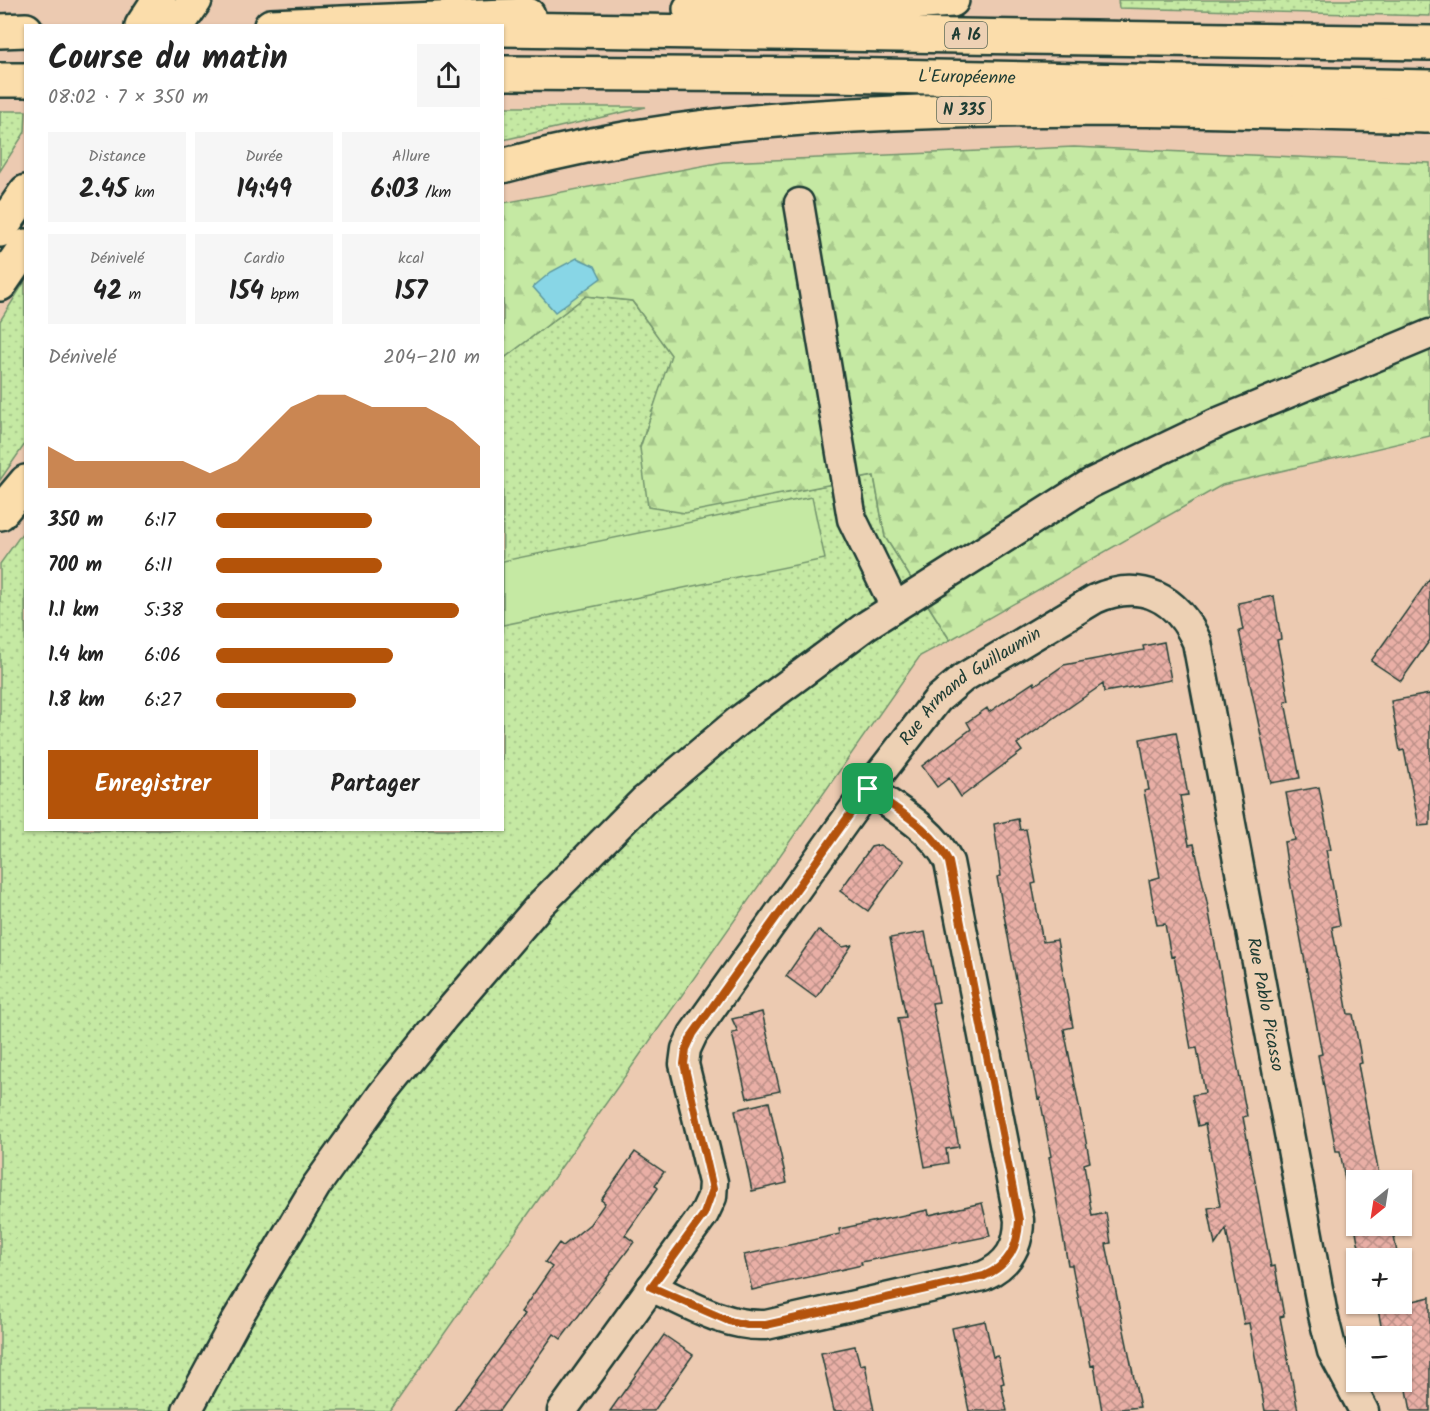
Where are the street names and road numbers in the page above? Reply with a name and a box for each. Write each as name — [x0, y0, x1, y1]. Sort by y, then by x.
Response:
road number: A 16 — [945, 22, 987, 48]
street label: L'Européenne — [918, 62, 1016, 93]
road number: N 335 — [937, 97, 991, 123]
street label: Rue Armand Guillaumin — [892, 620, 1047, 752]
street label: Rue Pablo Picasso — [1238, 935, 1292, 1074]

